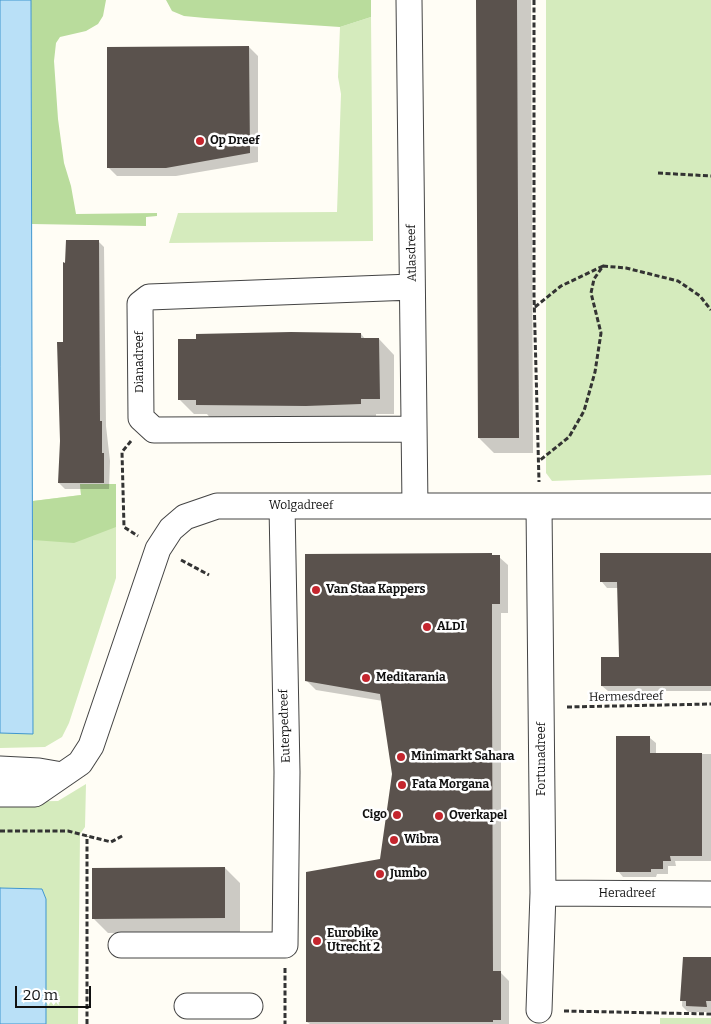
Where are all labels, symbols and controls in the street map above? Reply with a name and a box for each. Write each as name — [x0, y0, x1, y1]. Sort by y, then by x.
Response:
place label: Op Dreef — [210, 134, 260, 148]
marker: Op Dreef — [194, 135, 206, 147]
street label: Atlasdreef — [404, 224, 420, 282]
street label: Dianadreef — [133, 331, 147, 393]
street label: Wolgadreef — [269, 499, 333, 513]
place label: Van Staa Kappers — [326, 583, 425, 597]
marker: Van Staa Kappers — [310, 584, 322, 596]
place label: ALDI — [437, 620, 465, 634]
marker: ALDI — [421, 621, 433, 633]
place label: Meditarania — [376, 671, 446, 685]
marker: Meditarania — [360, 672, 372, 684]
street label: Euterpedreef — [277, 689, 293, 763]
street label: Hermesdreef — [589, 689, 663, 705]
street label: Fortunadreef — [535, 722, 549, 796]
place label: Minimarkt Sahara — [411, 750, 514, 764]
marker: Minimarkt Sahara — [395, 751, 407, 763]
place label: Fata Morgana — [412, 778, 489, 792]
marker: Fata Morgana — [396, 779, 408, 791]
place label: Cigo — [362, 808, 387, 822]
marker: Cigo — [391, 809, 403, 821]
place label: Overkapel — [449, 809, 507, 823]
marker: Overkapel — [433, 810, 445, 822]
place label: Wibra — [404, 833, 439, 847]
marker: Wibra — [388, 834, 400, 846]
place label: Jumbo — [390, 867, 427, 881]
marker: Jumbo — [374, 868, 386, 880]
street label: Heradreef — [599, 887, 655, 901]
place label: Eurobike Utrecht 2 — [327, 927, 380, 955]
marker: Eurobike Utrecht 2 — [311, 935, 323, 947]
scale bar — [18, 976, 94, 1008]
text: 20 m — [23, 986, 58, 1004]

